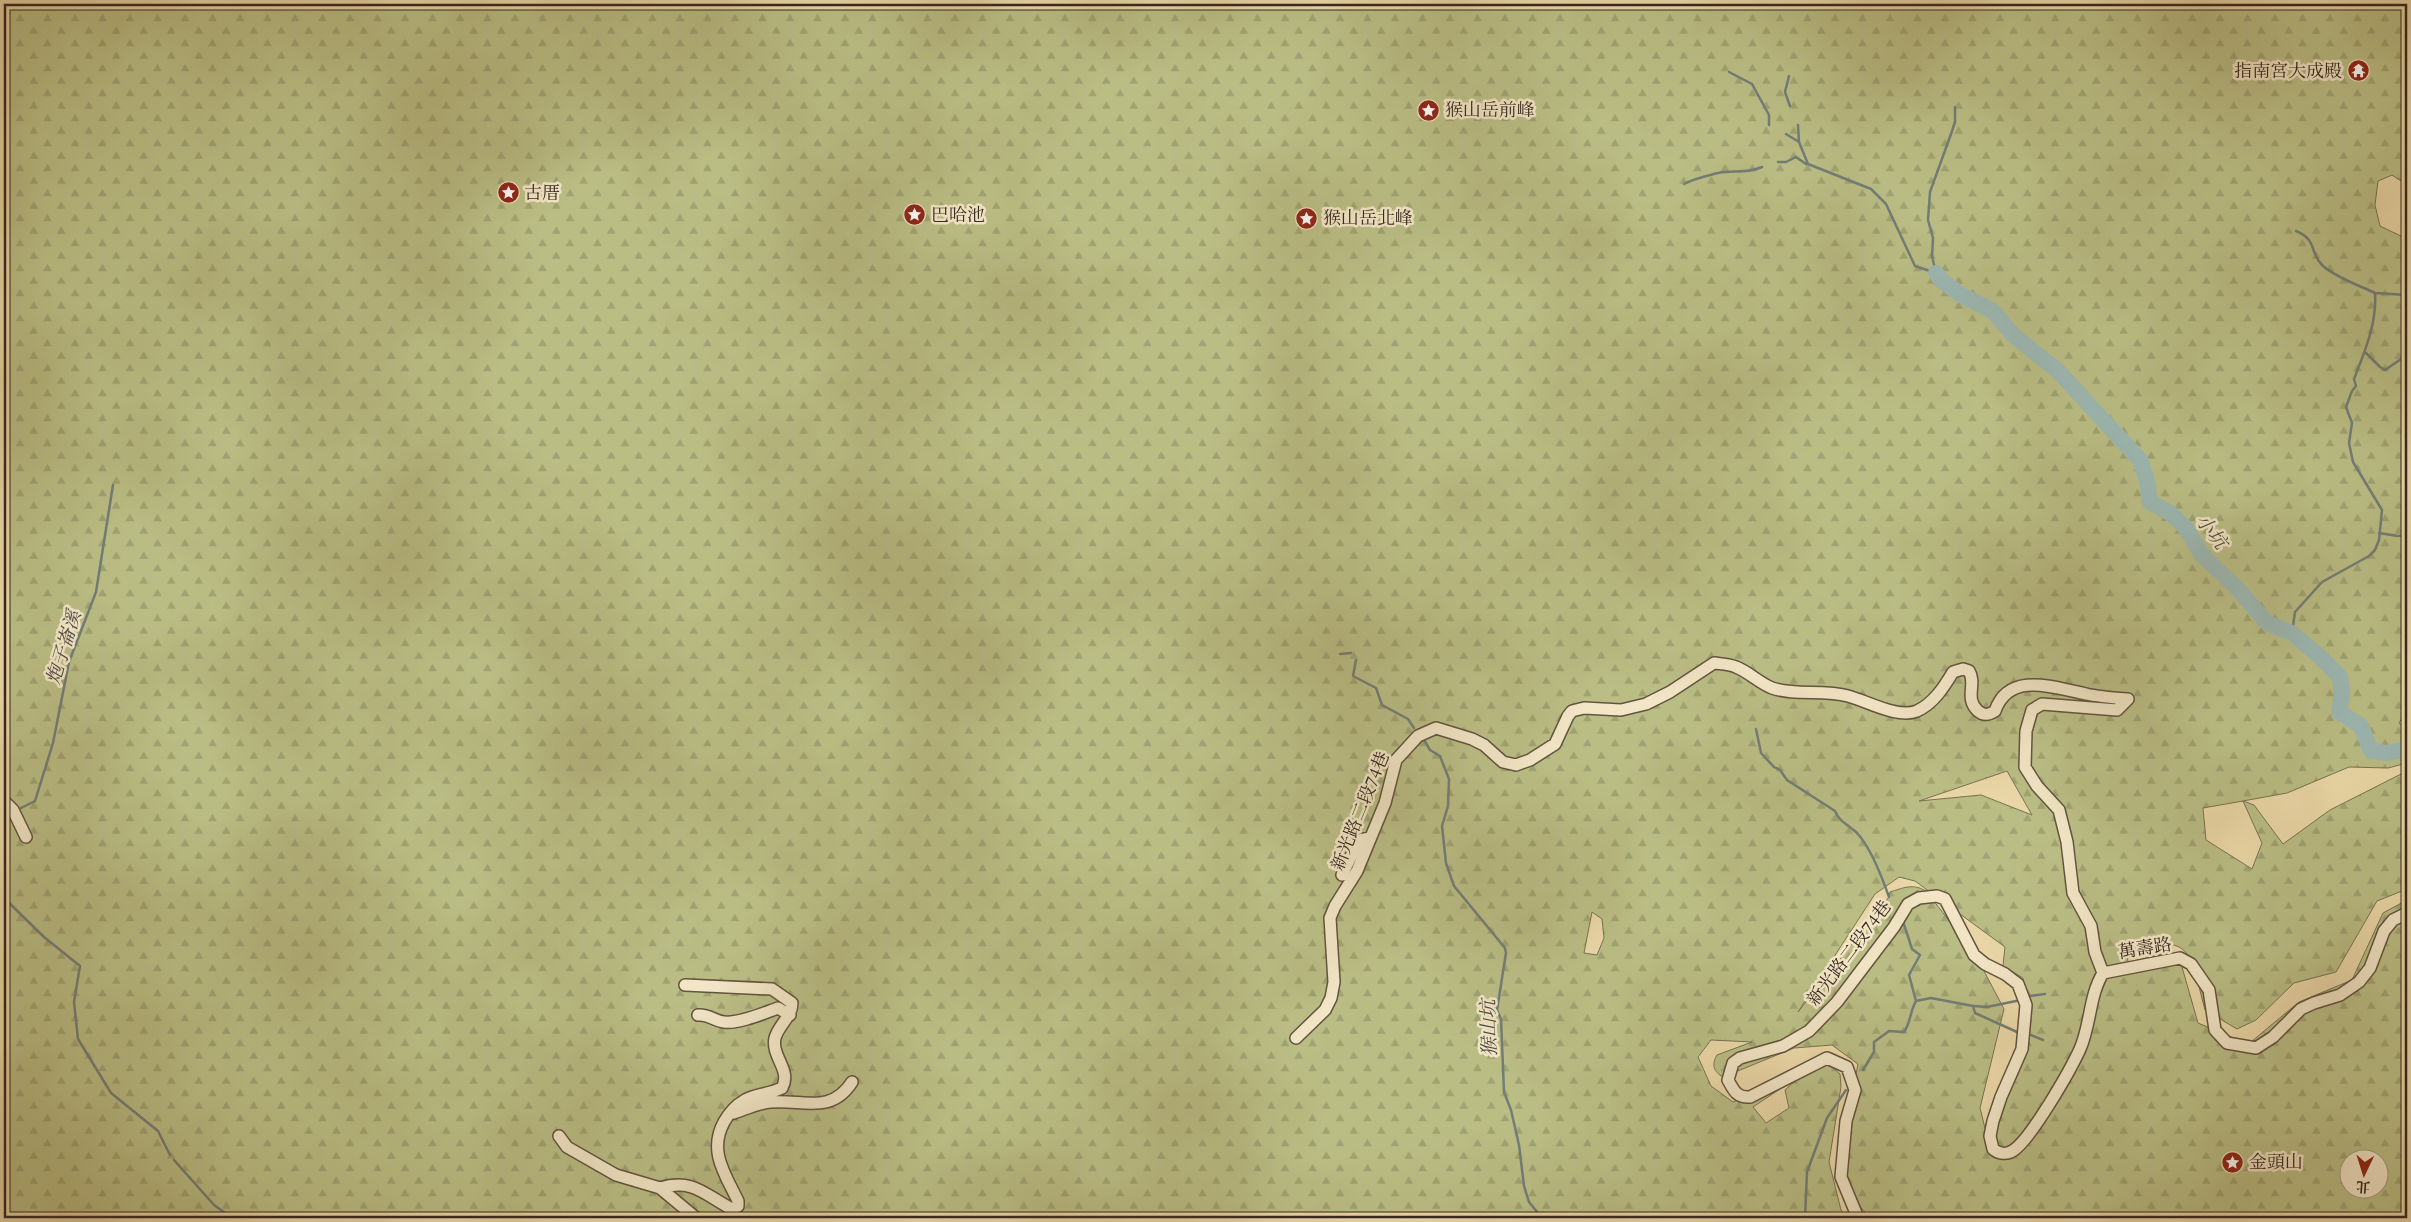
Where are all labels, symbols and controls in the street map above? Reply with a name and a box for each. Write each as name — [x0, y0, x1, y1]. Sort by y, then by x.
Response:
place label: 指南宮大成殿 — [2234, 59, 2342, 84]
temple icon: 指南宮大成殿 — [2346, 59, 2370, 83]
place icon: 猴山岳前峰 — [1417, 98, 1441, 122]
place label: 猴山岳前峰 — [1445, 98, 1535, 123]
place icon: 古厝 — [496, 181, 520, 205]
place label: 古厝 — [524, 181, 560, 206]
place icon: 巴哈池 — [903, 203, 927, 227]
place label: 巴哈池 — [931, 203, 985, 228]
place icon: 猴山岳北峰 — [1295, 206, 1319, 230]
place label: 猴山岳北峰 — [1323, 206, 1413, 231]
water label: 小坑 — [2189, 509, 2235, 557]
water label: 炮子崙溪 — [40, 605, 88, 687]
street label: 新光路二段74巷 — [1325, 748, 1396, 874]
street label: 新光路二段74巷 — [1801, 895, 1897, 1011]
street label: 萬壽路 — [2116, 932, 2174, 965]
water label: 猴山坑 — [1475, 996, 1503, 1057]
place icon: 金頭山 — [2221, 1150, 2245, 1174]
place label: 金頭山 — [2249, 1150, 2303, 1175]
north arrow — [2338, 1150, 2388, 1200]
text: 北 — [2355, 1177, 2371, 1196]

